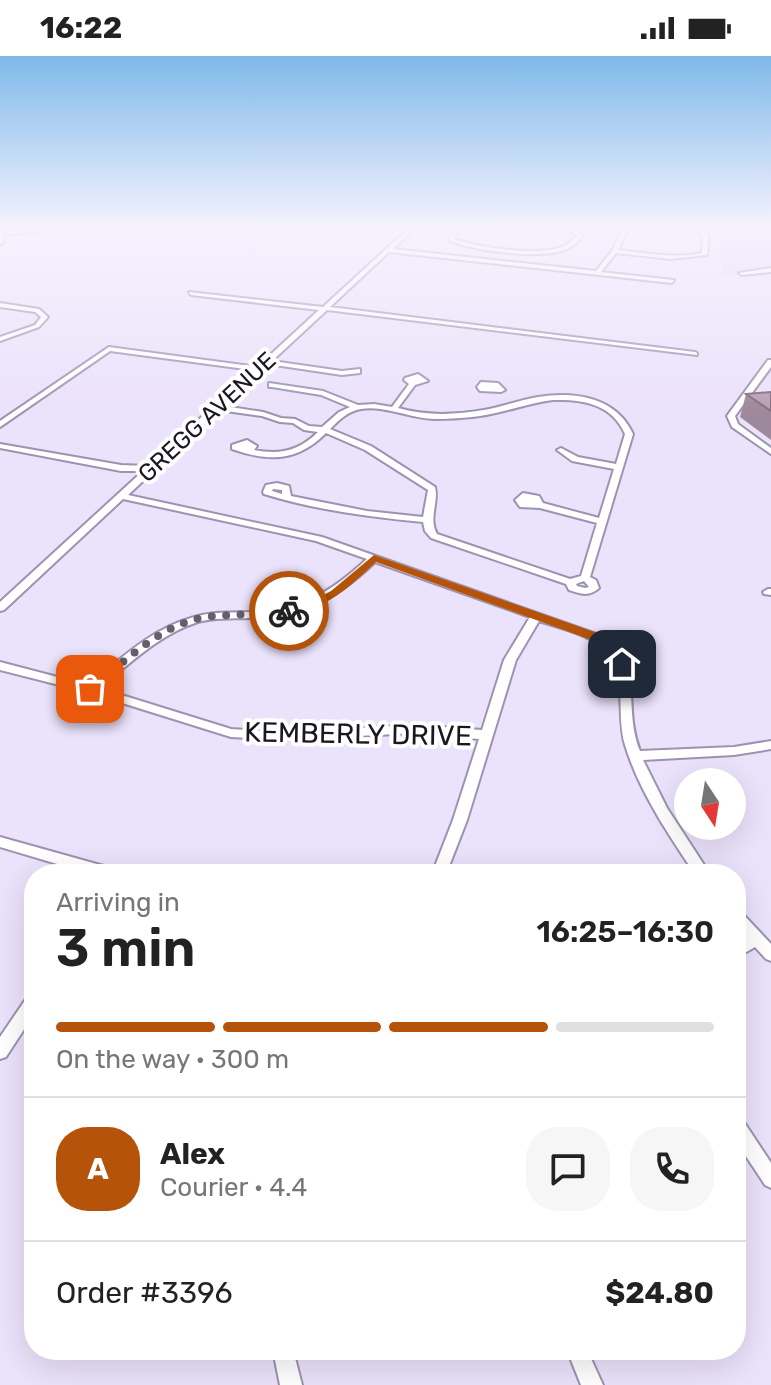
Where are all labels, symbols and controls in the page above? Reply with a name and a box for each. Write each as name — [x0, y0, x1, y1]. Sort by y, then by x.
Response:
text: 16:22 — [40, 10, 122, 46]
street label: GREGG AVENUE — [133, 346, 281, 488]
courier — [249, 571, 329, 651]
icon: bike — [267, 589, 311, 633]
pin — [588, 630, 656, 698]
icon: home — [600, 642, 644, 686]
pin — [56, 655, 124, 723]
icon: bag — [68, 667, 112, 711]
street label: KEMBERLY DRIVE — [244, 716, 472, 752]
north arrow — [674, 768, 746, 840]
map controls — [674, 768, 746, 840]
text: Arriving in — [56, 887, 180, 918]
text: 16:25–16:30 — [536, 914, 714, 950]
text: 3 min — [56, 917, 195, 979]
text: On the way · 300 m — [56, 1044, 289, 1075]
button: chat — [526, 1127, 610, 1211]
button: phone — [630, 1127, 714, 1211]
text: Alex — [160, 1136, 225, 1172]
text: A — [87, 1151, 109, 1187]
text: Courier · 4.4 — [160, 1172, 307, 1203]
text: Order #3396 — [56, 1275, 233, 1311]
text: $24.80 — [605, 1275, 714, 1311]

